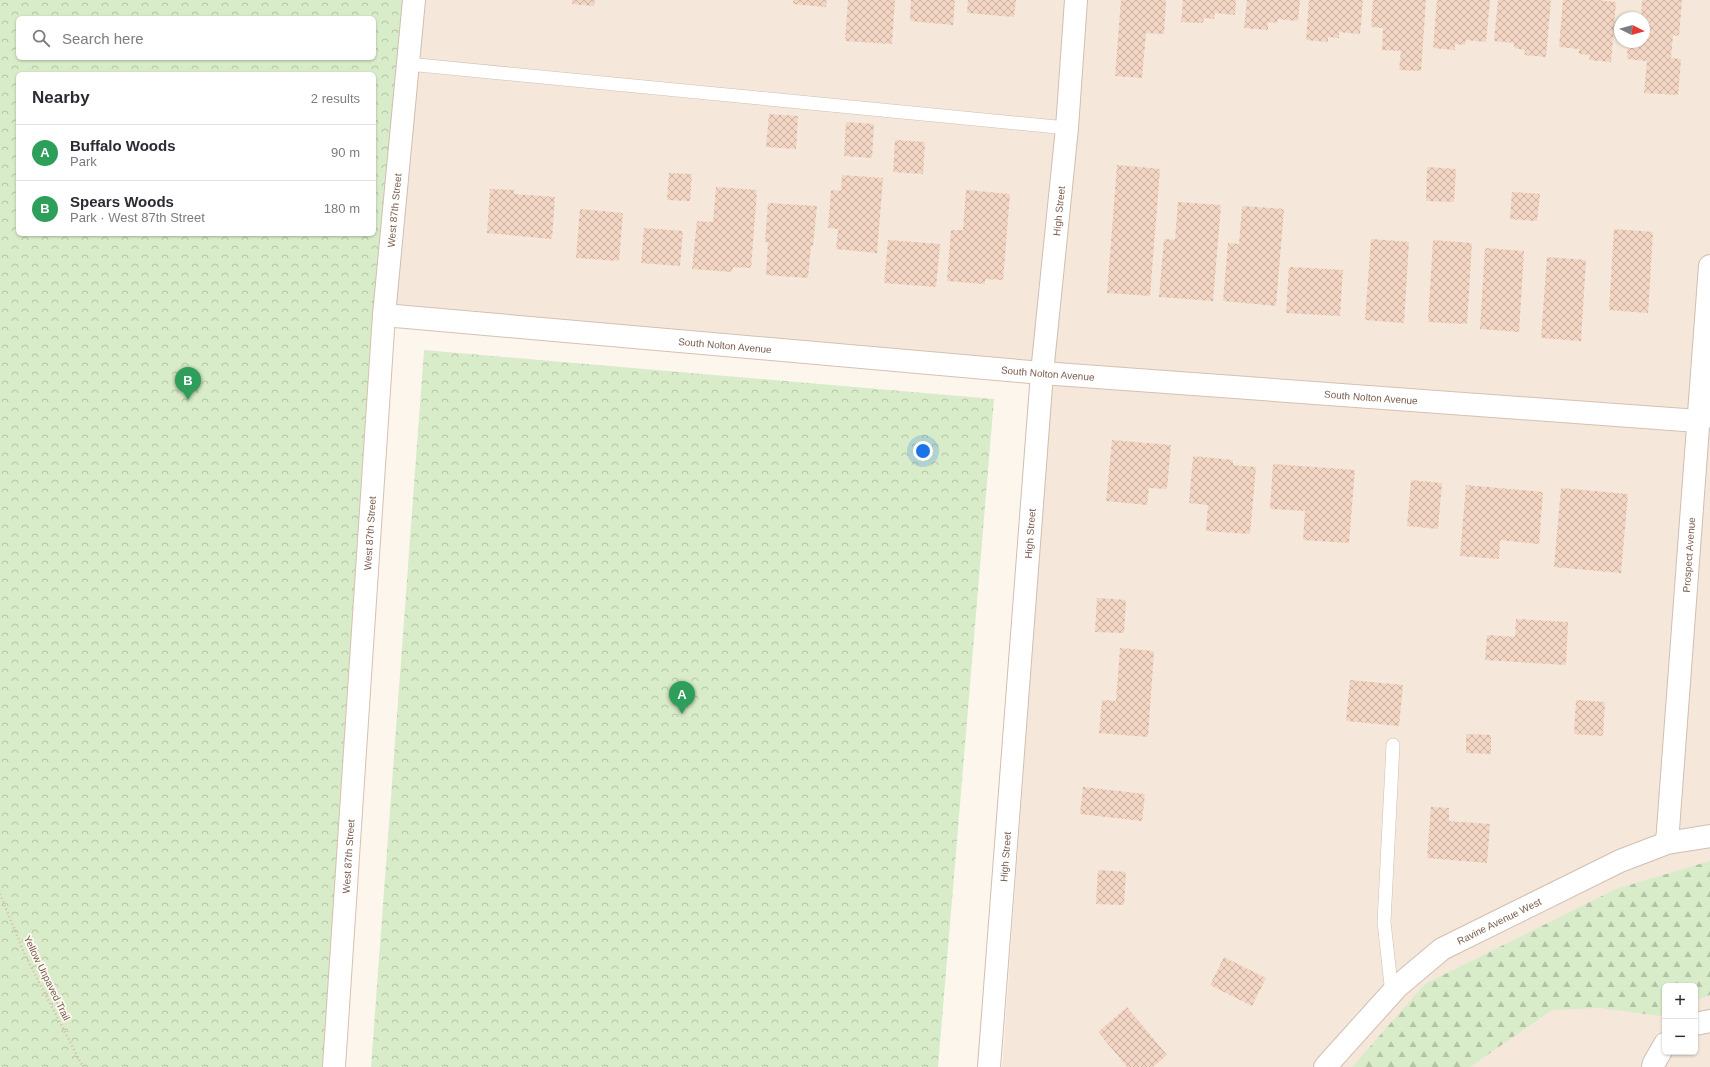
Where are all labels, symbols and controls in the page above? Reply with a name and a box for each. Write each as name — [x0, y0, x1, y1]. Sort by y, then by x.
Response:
north arrow — [1614, 12, 1650, 48]
search box — [16, 16, 376, 60]
icon: search — [30, 27, 52, 49]
text: Search here — [62, 30, 144, 47]
text: Nearby — [32, 88, 90, 107]
text: 2 results — [311, 91, 360, 106]
text: Buffalo Woods — [70, 137, 176, 154]
text: A — [40, 145, 50, 160]
text: 90 m — [331, 145, 360, 160]
text: Park — [70, 154, 97, 169]
street label: West 87th Street — [385, 173, 403, 248]
street label: High Street — [1051, 185, 1067, 236]
text: Spears Woods — [70, 193, 174, 210]
text: B — [40, 201, 50, 216]
text: 180 m — [324, 201, 360, 216]
text: Park · West 87th Street — [70, 210, 205, 225]
street label: South Nolton Avenue — [678, 335, 773, 355]
street label: South Nolton Avenue — [1001, 364, 1095, 382]
pin: B — [175, 367, 201, 400]
street label: South Nolton Avenue — [1324, 388, 1419, 406]
your location — [913, 441, 933, 461]
street label: West 87th Street — [362, 496, 377, 571]
street label: High Street — [1022, 508, 1037, 559]
street label: Prospect Avenue — [1680, 516, 1697, 593]
pin: A — [669, 681, 695, 714]
street label: West 87th Street — [340, 819, 356, 894]
street label: High Street — [998, 831, 1012, 882]
street label: Ravine Avenue West — [1455, 895, 1543, 946]
street label: Yellow Unpaved Trail — [22, 934, 72, 1022]
map controls — [1662, 983, 1698, 1055]
button: + — [1662, 983, 1698, 1019]
button: − — [1662, 1019, 1698, 1055]

